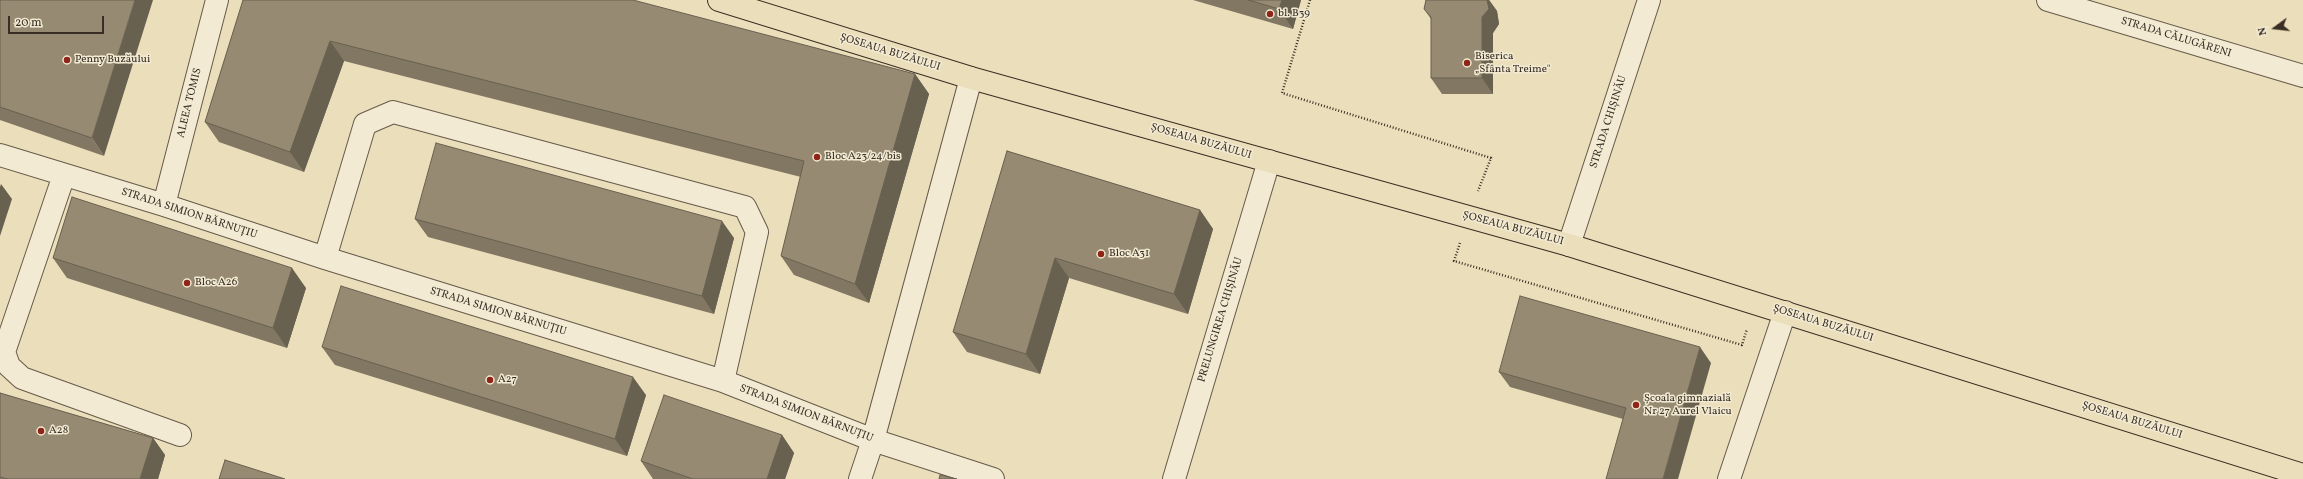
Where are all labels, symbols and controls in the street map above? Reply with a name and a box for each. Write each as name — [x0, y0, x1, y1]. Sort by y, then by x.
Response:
place label: bl. B39 — [1278, 7, 1310, 21]
scale bar — [10, 8, 106, 34]
north arrow — [2255, 8, 2295, 48]
marker: bl. B39 — [1265, 9, 1275, 19]
text: 20 m — [15, 15, 42, 31]
street label: STRADA CĂLUGĂRENI — [2119, 15, 2233, 61]
text: N — [2255, 25, 2271, 37]
street label: ȘOSEAUA BUZĂULUI — [838, 31, 942, 75]
place label: Biserica „Sfânta Treime" — [1475, 50, 1550, 76]
place label: Penny Buzăului — [75, 53, 150, 67]
marker: Penny Buzăului — [62, 55, 72, 65]
marker: Biserica „Sfânta Treime" — [1462, 58, 1472, 68]
street label: ALEEA TOMIS — [175, 67, 205, 139]
street label: STRADA CHIȘINĂU — [1588, 74, 1630, 170]
street label: ȘOSEAUA BUZĂULUI — [1149, 121, 1253, 163]
place label: Bloc A23/24/bis — [825, 150, 901, 164]
marker: Bloc A23/24/bis — [812, 152, 822, 162]
street label: STRADA SIMION BĂRNUȚIU — [119, 186, 259, 242]
street label: ȘOSEAUA BUZĂULUI — [1461, 209, 1565, 249]
place label: Bloc A31 — [1109, 247, 1149, 261]
marker: Bloc A31 — [1096, 249, 1106, 259]
street label: PRELUNGIREA CHIȘINĂU — [1196, 256, 1246, 384]
place label: Bloc A26 — [195, 276, 237, 290]
marker: Bloc A26 — [182, 278, 192, 288]
street label: STRADA SIMION BĂRNUȚIU — [428, 285, 568, 339]
street label: ȘOSEAUA BUZĂULUI — [1771, 302, 1875, 346]
place label: A27 — [498, 373, 517, 387]
marker: A27 — [485, 375, 495, 385]
street label: STRADA SIMION BĂRNUȚIU — [737, 382, 875, 446]
place label: Școala gimnazială Nr 27 Aurel Vlaicu — [1644, 392, 1732, 418]
street label: ȘOSEAUA BUZĂULUI — [2080, 399, 2184, 443]
marker: Școala gimnazială Nr 27 Aurel Vlaicu — [1631, 400, 1641, 410]
place label: A28 — [49, 424, 68, 438]
marker: A28 — [36, 426, 46, 436]

